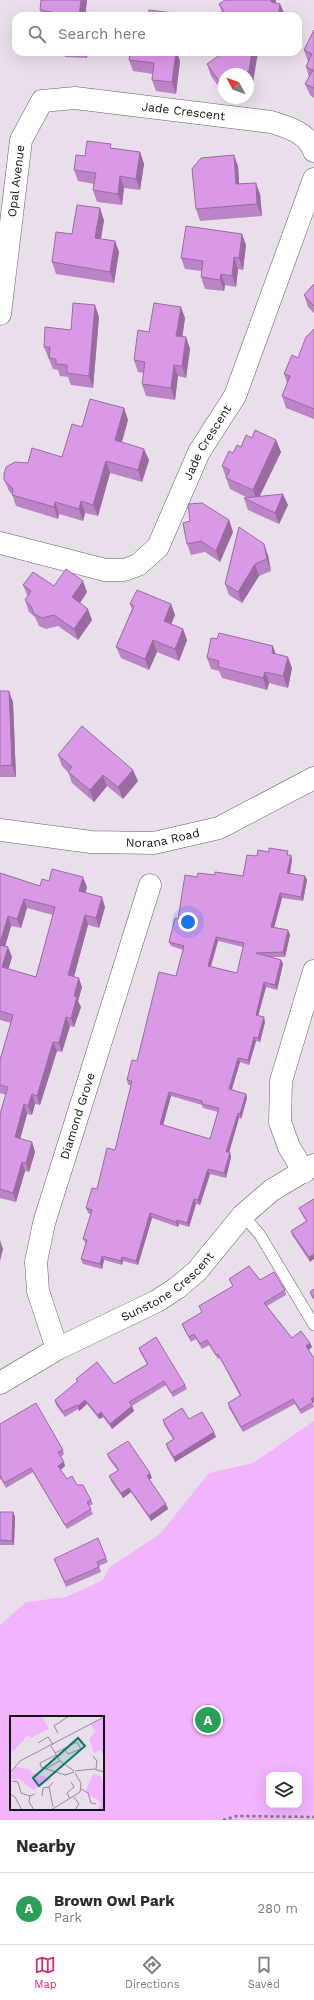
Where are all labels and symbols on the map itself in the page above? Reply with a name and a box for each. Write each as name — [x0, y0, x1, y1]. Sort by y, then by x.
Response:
north arrow — [218, 68, 254, 104]
street label: Jade Crescent — [141, 99, 226, 123]
street label: Opal Avenue — [5, 144, 27, 218]
street label: Jade Crescent — [181, 402, 234, 482]
street label: Norana Road — [126, 826, 201, 850]
your location — [178, 912, 198, 932]
street label: Diamond Grove — [57, 1071, 98, 1161]
street label: Sunstone Crescent — [119, 1249, 217, 1324]
pin: A — [195, 1705, 221, 1735]
inset map — [10, 1716, 104, 1810]

